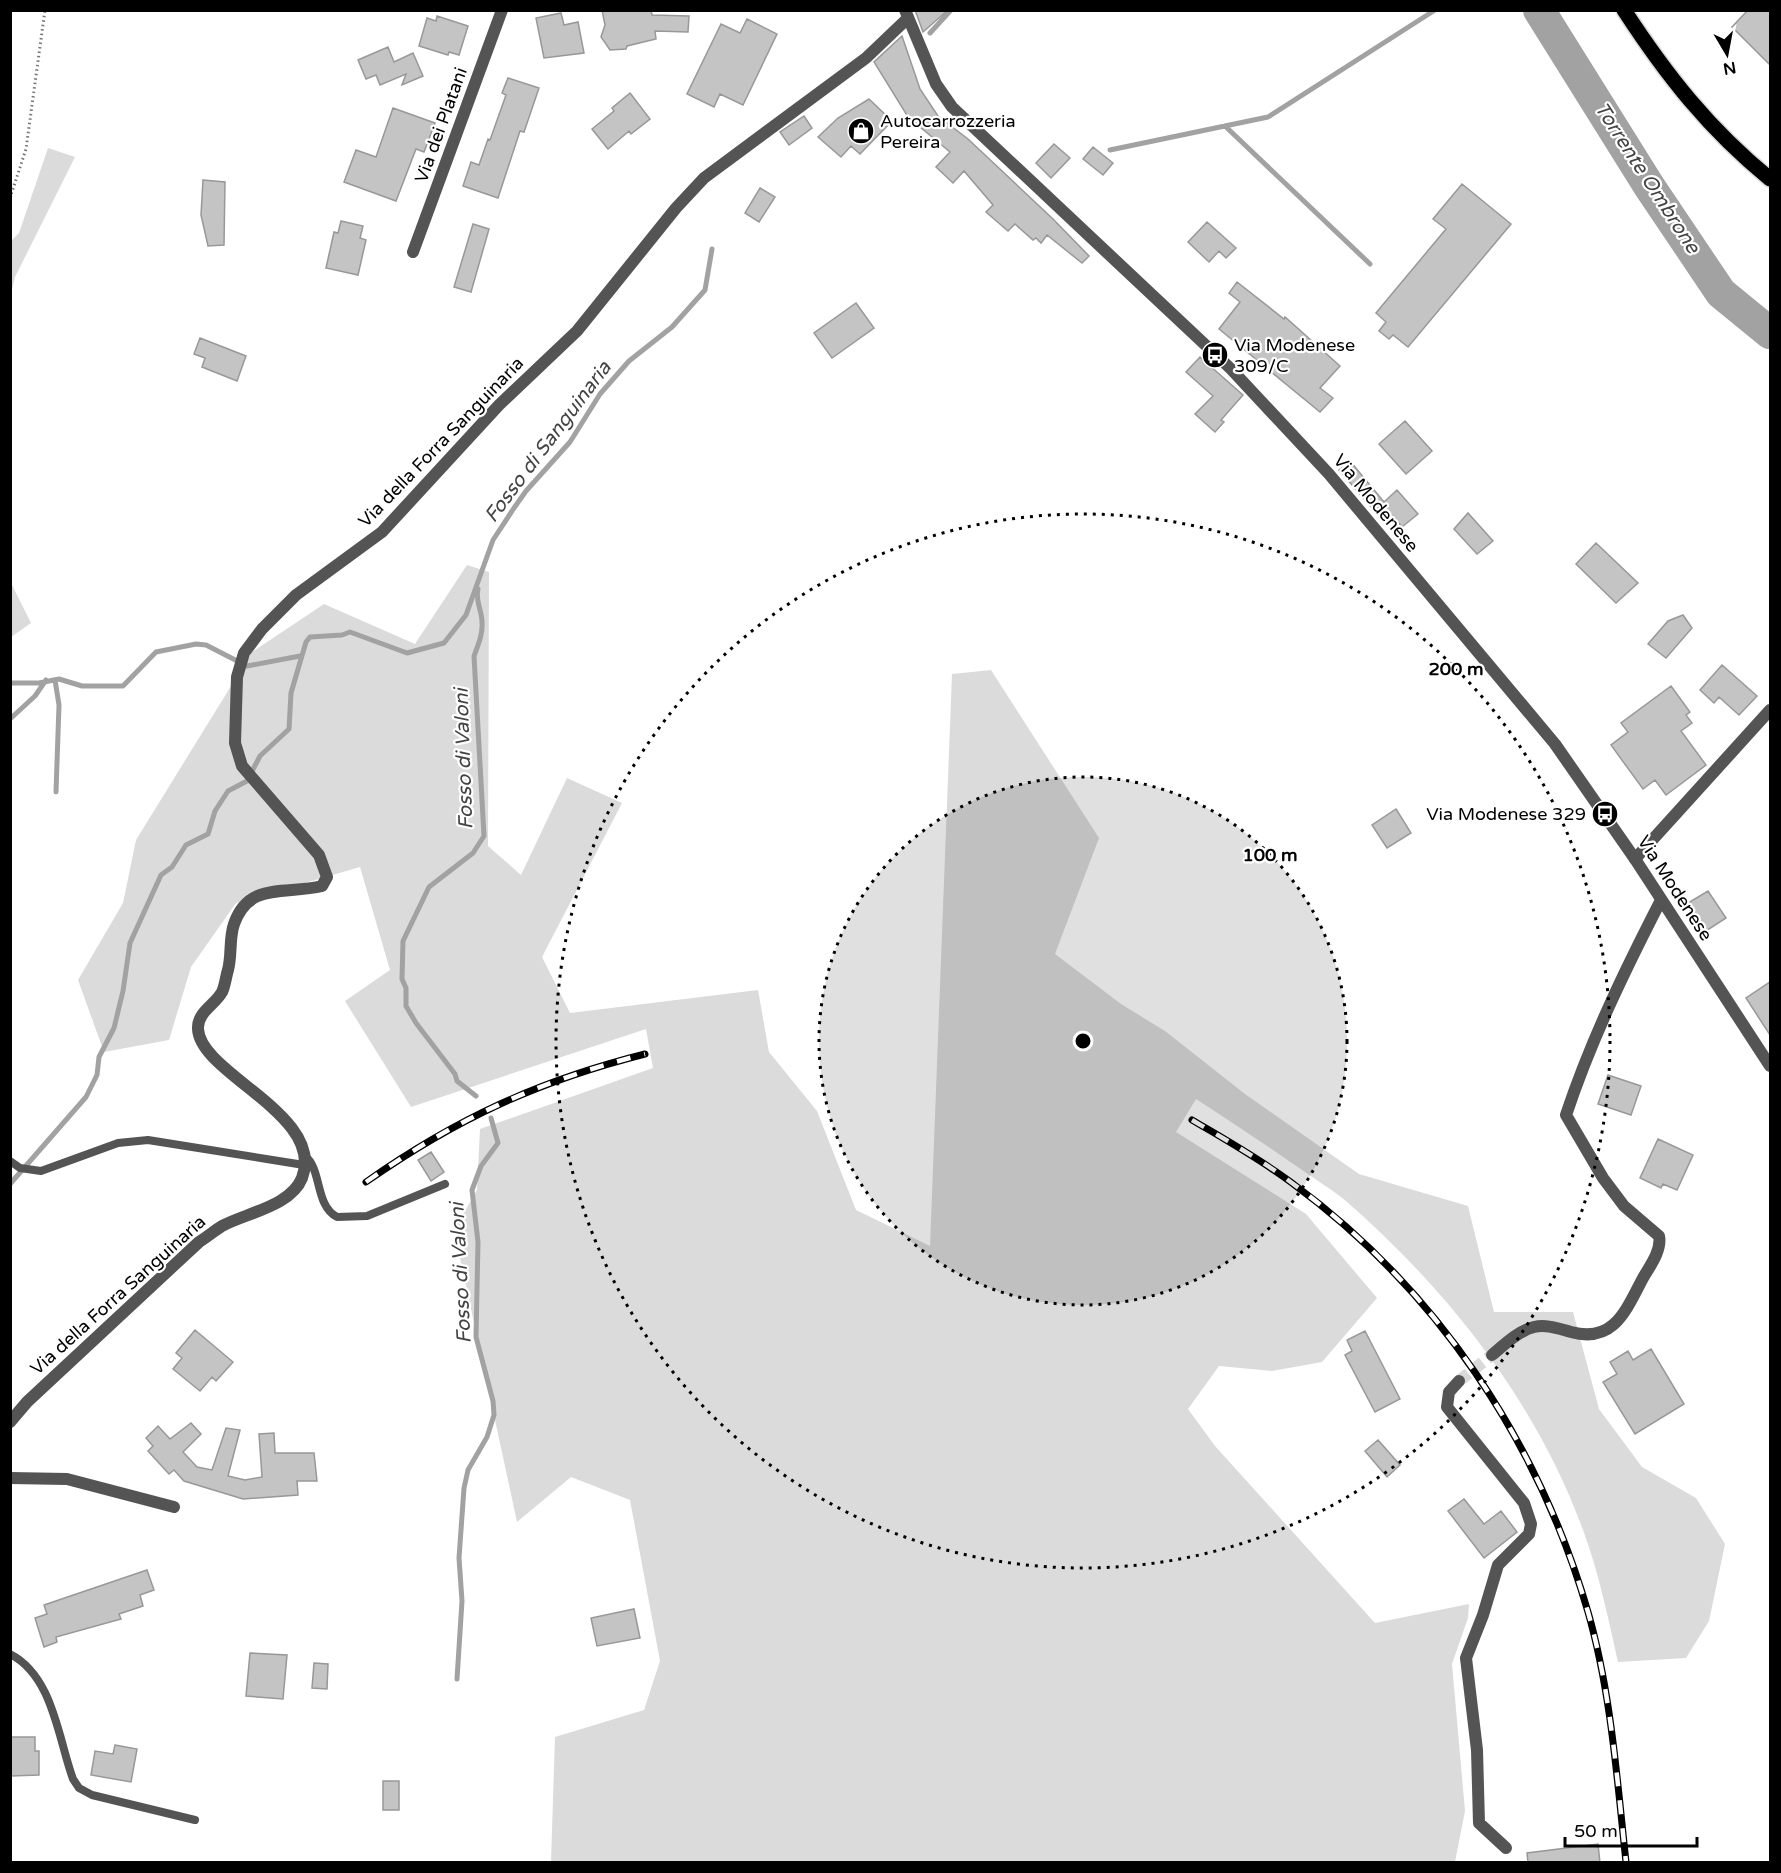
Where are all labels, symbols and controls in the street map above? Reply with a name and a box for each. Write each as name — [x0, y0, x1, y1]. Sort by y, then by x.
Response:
north arrow — [1697, 24, 1757, 84]
text: N — [1721, 57, 1737, 79]
street label: Via dei Platani — [410, 64, 472, 186]
water label: Torrente Ombrone — [1589, 98, 1706, 260]
place label: Autocarrozzeria Pereira — [880, 110, 1016, 153]
shop icon: Autocarrozzeria Pereira — [846, 116, 876, 146]
place label: Via Modenese 309/C — [1234, 334, 1355, 377]
bus stop icon: Via Modenese 309/C — [1200, 340, 1230, 370]
street label: Via della Forra Sanguinaria — [354, 352, 528, 532]
water label: Fosso di Sanguinaria — [480, 356, 617, 527]
street label: Via Modenese — [1329, 450, 1423, 556]
text: 200 m — [1428, 658, 1484, 680]
water label: Fosso di Valoni — [449, 685, 478, 830]
bus stop icon: Via Modenese 329 — [1590, 799, 1620, 829]
place label: Via Modenese 329 — [1426, 803, 1586, 825]
street label: Via Modenese — [1633, 831, 1717, 945]
text: 100 m — [1242, 844, 1298, 866]
centre of rings — [1073, 1031, 1093, 1051]
water label: Fosso di Valoni — [445, 1199, 477, 1344]
street label: Via della Forra Sanguinaria — [26, 1210, 210, 1380]
scale bar — [1565, 1810, 1697, 1848]
text: 50 m — [1574, 1820, 1618, 1842]

